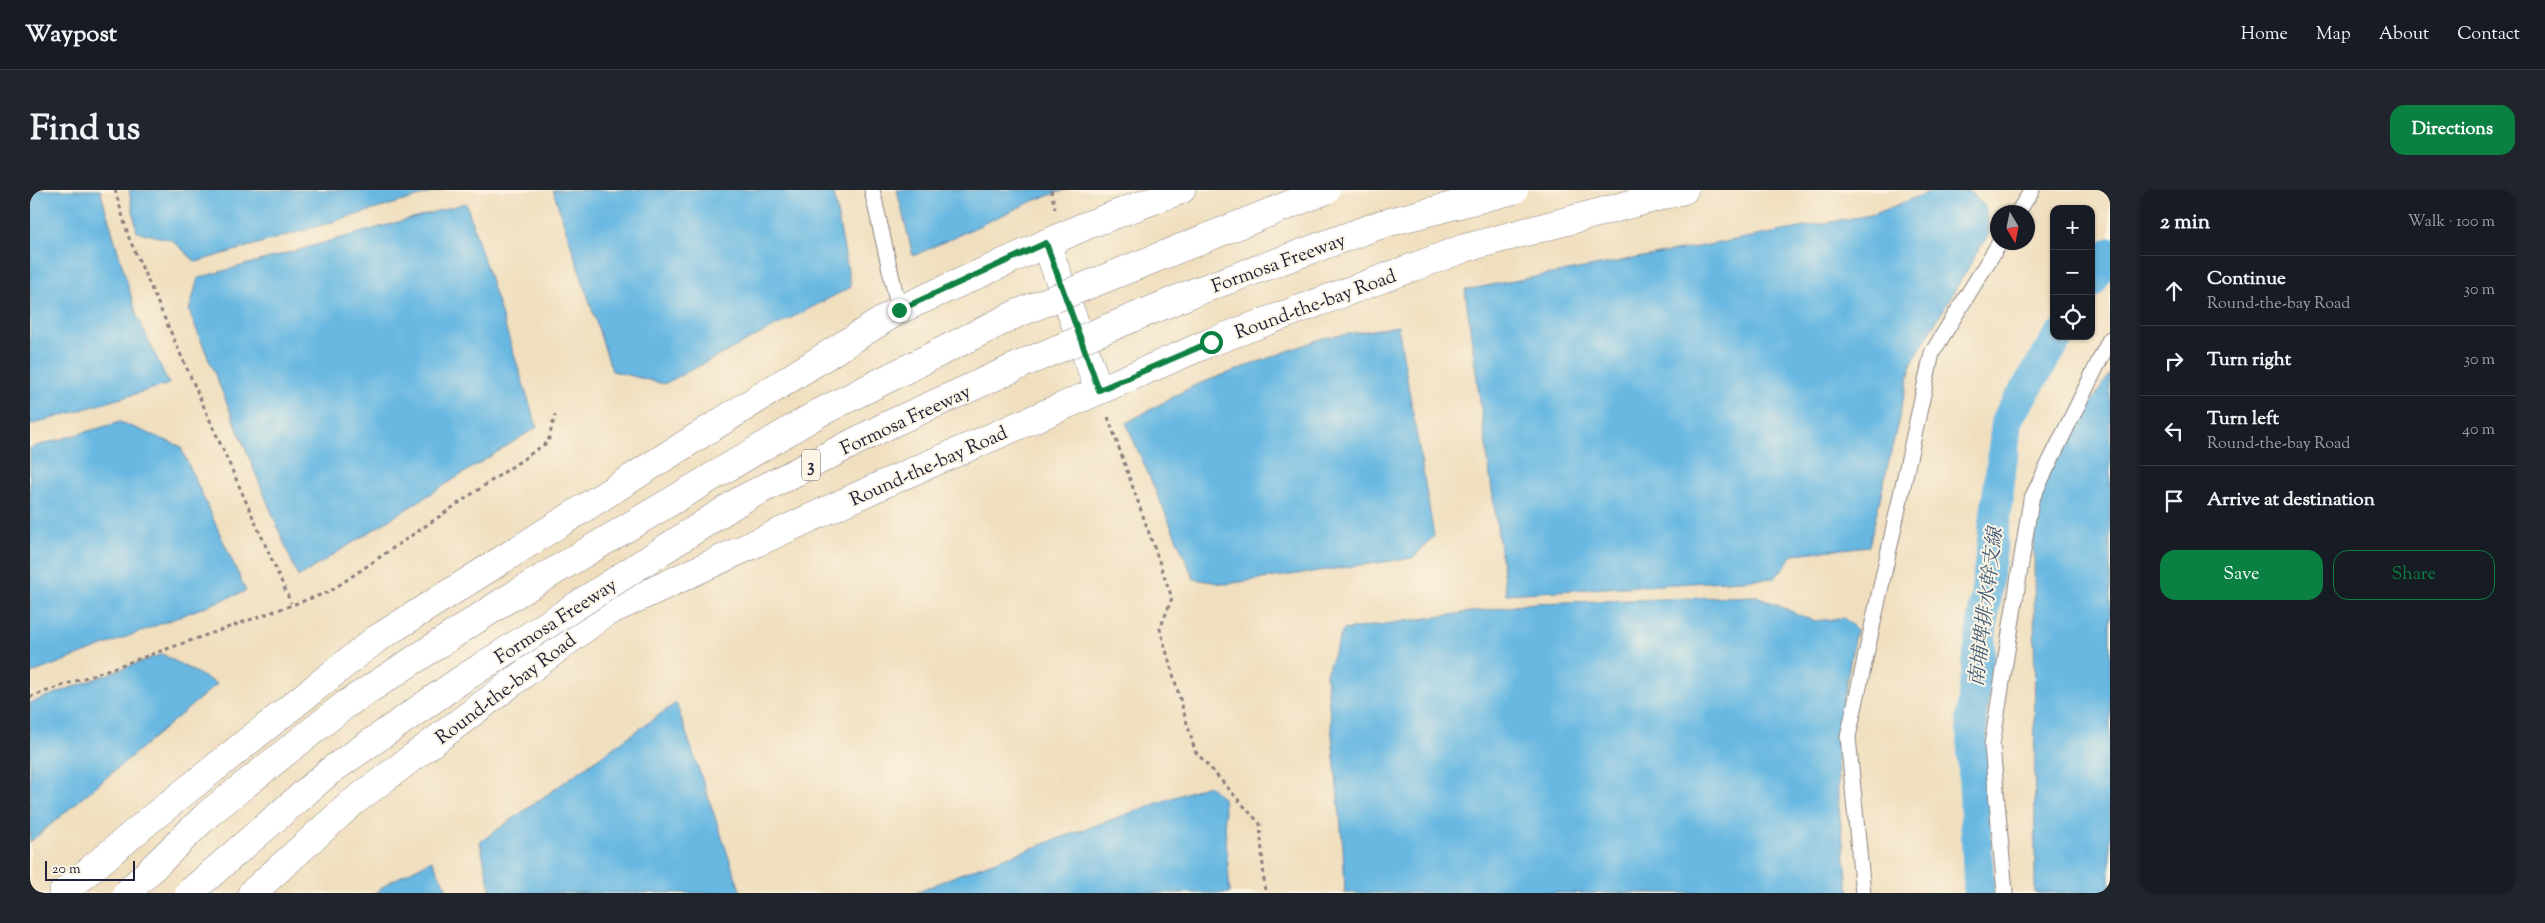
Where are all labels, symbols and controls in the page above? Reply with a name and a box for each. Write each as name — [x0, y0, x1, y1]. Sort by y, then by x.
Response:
text: Waypost — [25, 18, 117, 52]
text: Home — [2241, 22, 2288, 48]
text: Map — [2316, 22, 2351, 48]
text: About — [2379, 22, 2429, 48]
text: Contact — [2457, 22, 2520, 48]
text: Find us — [30, 105, 140, 156]
button: Directions — [2390, 105, 2515, 155]
north arrow — [1990, 205, 2035, 250]
map controls — [2050, 205, 2095, 340]
button: + — [2050, 205, 2095, 250]
text: 2 min — [2160, 208, 2210, 238]
text: Walk · 100 m — [2408, 211, 2495, 234]
street label: Formosa Freeway — [1208, 227, 1350, 301]
button: − — [2050, 250, 2095, 295]
street label: Round-the-bay Road — [1231, 263, 1401, 347]
text: Continue — [2207, 266, 2286, 293]
icon: ahead — [2160, 277, 2188, 305]
text: 30 m — [2464, 279, 2495, 302]
text: Round-the-bay Road — [2207, 293, 2350, 316]
button: locate — [2050, 295, 2095, 340]
route end — [888, 299, 911, 322]
route start — [1200, 331, 1223, 354]
icon: right — [2160, 347, 2188, 375]
text: Turn right — [2207, 347, 2291, 374]
text: 30 m — [2464, 349, 2495, 372]
street label: Formosa Freeway — [836, 379, 976, 463]
text: Turn left — [2207, 406, 2279, 433]
icon: left — [2160, 417, 2188, 445]
text: 40 m — [2462, 419, 2495, 442]
street label: Round-the-bay Road — [846, 420, 1012, 514]
text: Round-the-bay Road — [2207, 433, 2350, 456]
road number: 3 — [802, 450, 820, 480]
icon: arrive — [2160, 487, 2188, 515]
text: Arrive at destination — [2207, 487, 2375, 514]
water label: 南埔埤排水幹支線 — [1963, 524, 2012, 688]
button: Save — [2160, 550, 2323, 600]
button: Share — [2333, 550, 2495, 600]
street label: Formosa Freeway — [490, 572, 623, 672]
street label: Round-the-bay Road — [430, 628, 583, 752]
scale bar — [45, 858, 135, 881]
text: 20 m — [52, 860, 81, 880]

